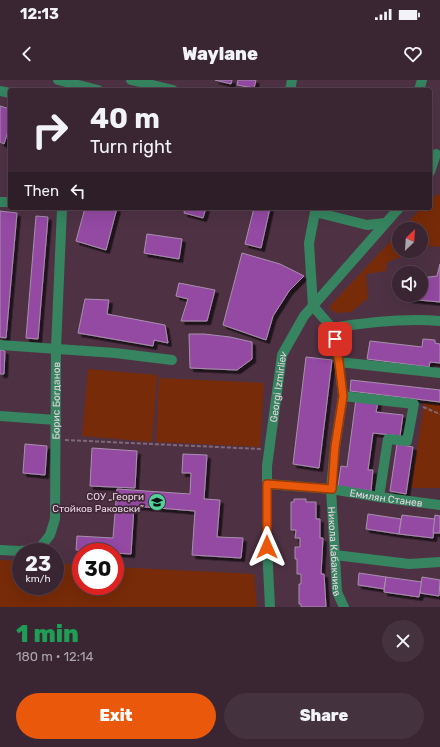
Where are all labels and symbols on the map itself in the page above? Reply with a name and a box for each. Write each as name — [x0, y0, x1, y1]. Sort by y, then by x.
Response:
north arrow — [392, 222, 428, 258]
pin — [318, 322, 352, 356]
street label: Georgi Izmirliev — [268, 349, 290, 423]
street label: Борис Богданов — [50, 361, 63, 440]
street label: Емилян Станев — [349, 487, 424, 510]
place label: СОУ „Георги Стойков Раковски” — [52, 491, 144, 515]
school or university icon: СОУ „Георги Стойков Раковски” — [147, 492, 167, 512]
street label: Никола Кабакчиев — [325, 506, 343, 599]
position arrow — [246, 526, 288, 568]
speed limit sign: 30 — [72, 543, 124, 595]

